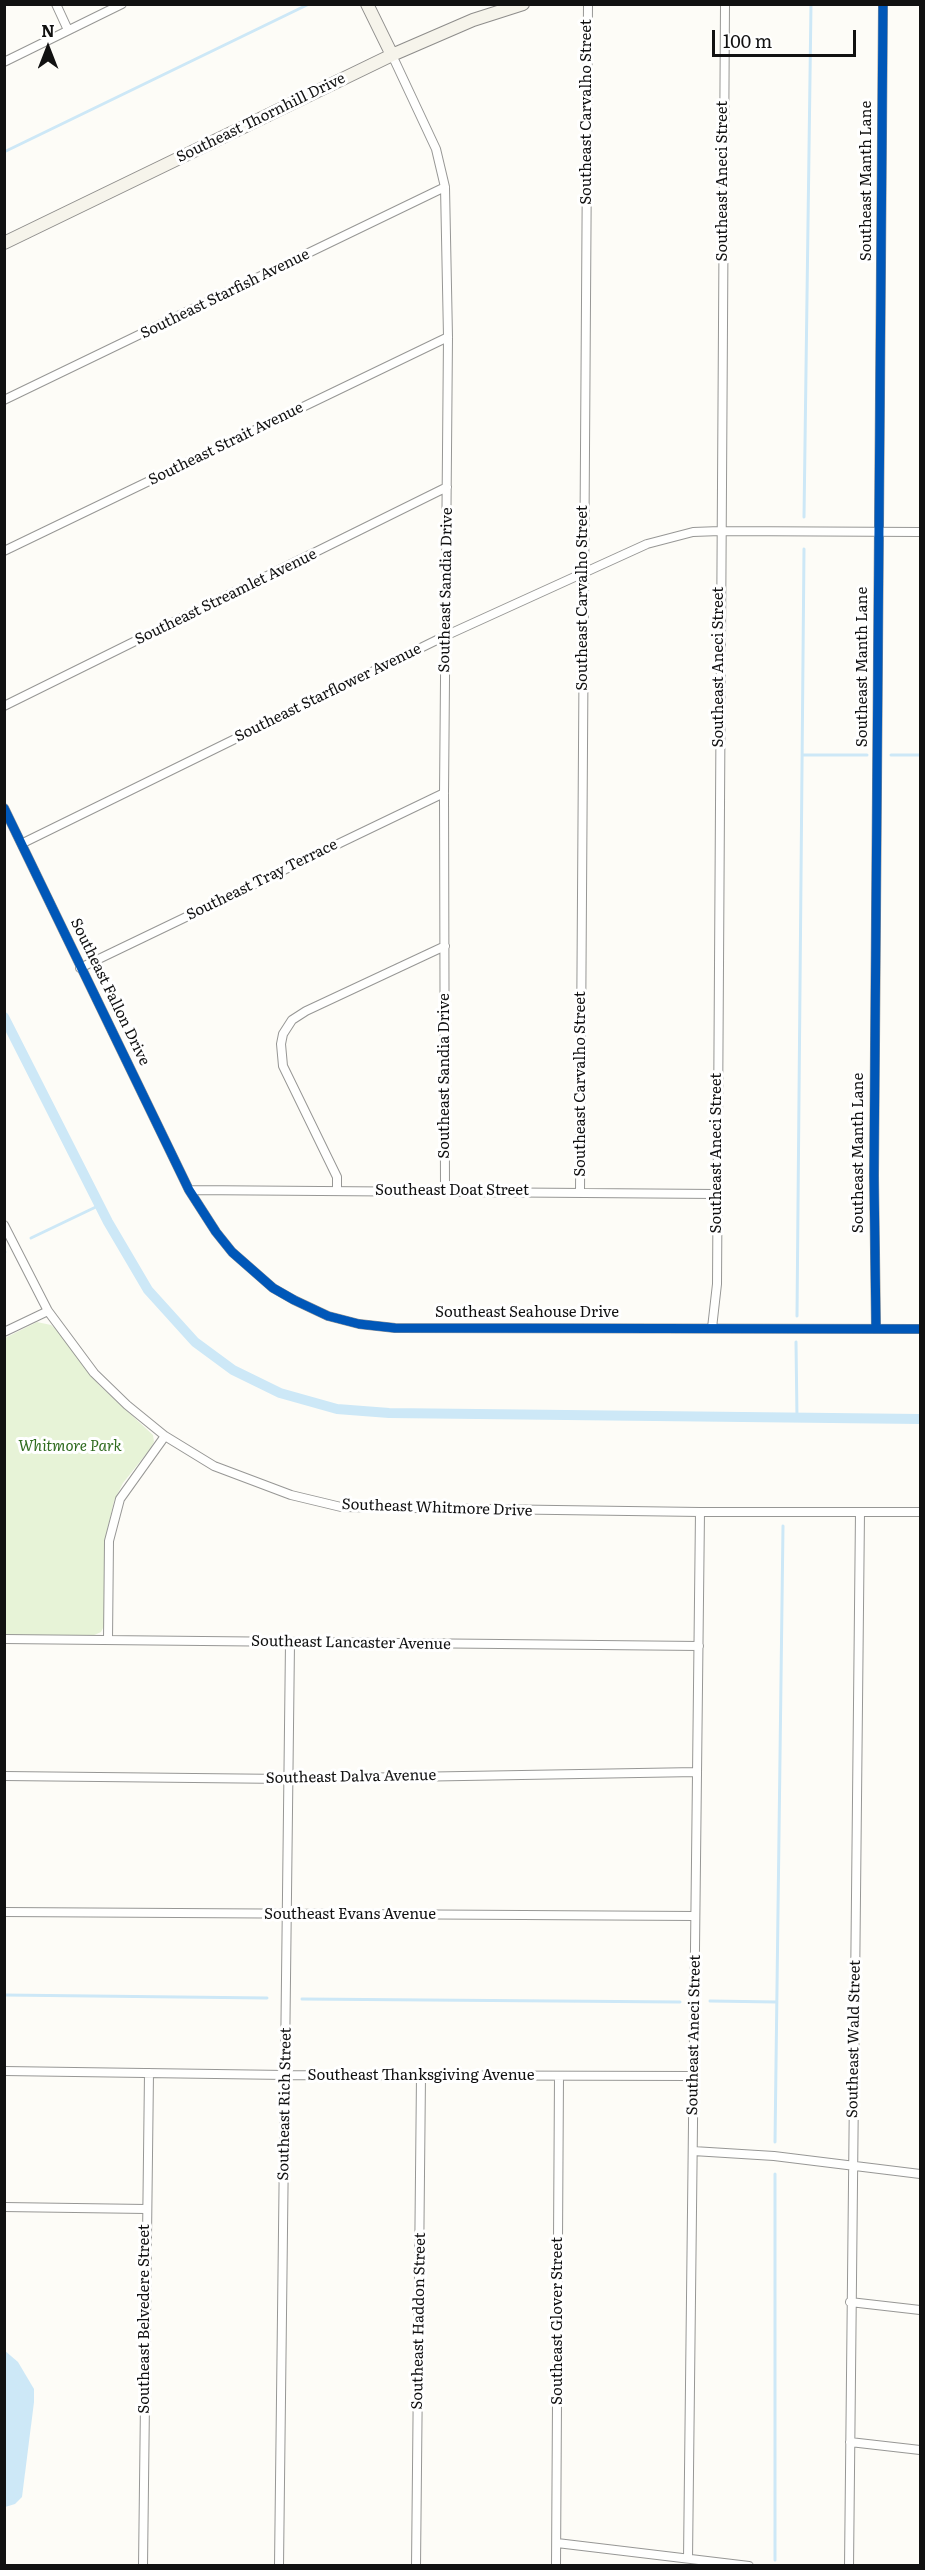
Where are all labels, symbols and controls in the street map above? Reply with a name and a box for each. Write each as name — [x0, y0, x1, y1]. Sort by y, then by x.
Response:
north arrow — [18, 18, 78, 78]
text: N — [41, 18, 55, 42]
scale bar — [715, 18, 859, 56]
street label: Southeast Carvalho Street — [578, 19, 596, 205]
text: 100 m — [723, 27, 772, 54]
street label: Southeast Thornhill Drive — [174, 69, 348, 167]
street label: Southeast Aneci Street — [714, 101, 732, 261]
street label: Southeast Manth Lane — [858, 101, 876, 261]
street label: Southeast Starfish Avenue — [138, 245, 312, 343]
street label: Southeast Strait Avenue — [146, 399, 306, 489]
street label: Southeast Carvalho Street — [574, 505, 592, 691]
street label: Southeast Sandia Drive — [436, 507, 456, 673]
street label: Southeast Streamlet Avenue — [132, 545, 320, 649]
street label: Southeast Aneci Street — [710, 587, 728, 747]
street label: Southeast Manth Lane — [854, 587, 872, 747]
street label: Southeast Starflower Avenue — [232, 640, 424, 746]
street label: Southeast Tray Terrace — [184, 836, 340, 924]
street label: Southeast Fallon Drive — [66, 915, 154, 1069]
street label: Southeast Carvalho Street — [572, 991, 590, 1177]
street label: Southeast Sandia Drive — [436, 993, 454, 1159]
street label: Southeast Aneci Street — [708, 1073, 726, 1233]
street label: Southeast Manth Lane — [850, 1073, 868, 1233]
street label: Southeast Doat Street — [375, 1182, 529, 1200]
street label: Southeast Seahouse Drive — [435, 1304, 619, 1322]
park label: Whitmore Park — [18, 1438, 122, 1456]
street label: Southeast Whitmore Drive — [341, 1496, 533, 1520]
street label: Southeast Lancaster Avenue — [251, 1632, 451, 1654]
street label: Southeast Dalva Avenue — [266, 1767, 436, 1787]
street label: Southeast Evans Avenue — [264, 1906, 436, 1924]
street label: Southeast Aneci Street — [684, 1954, 704, 2116]
street label: Southeast Wald Street — [844, 1960, 864, 2118]
street label: Southeast Rich Street — [275, 2027, 295, 2181]
street label: Southeast Thanksgiving Avenue — [307, 2067, 535, 2085]
street label: Southeast Belvedere Street — [136, 2224, 154, 2414]
street label: Southeast Haddon Street — [408, 2232, 430, 2410]
street label: Southeast Glover Street — [549, 2237, 567, 2405]

